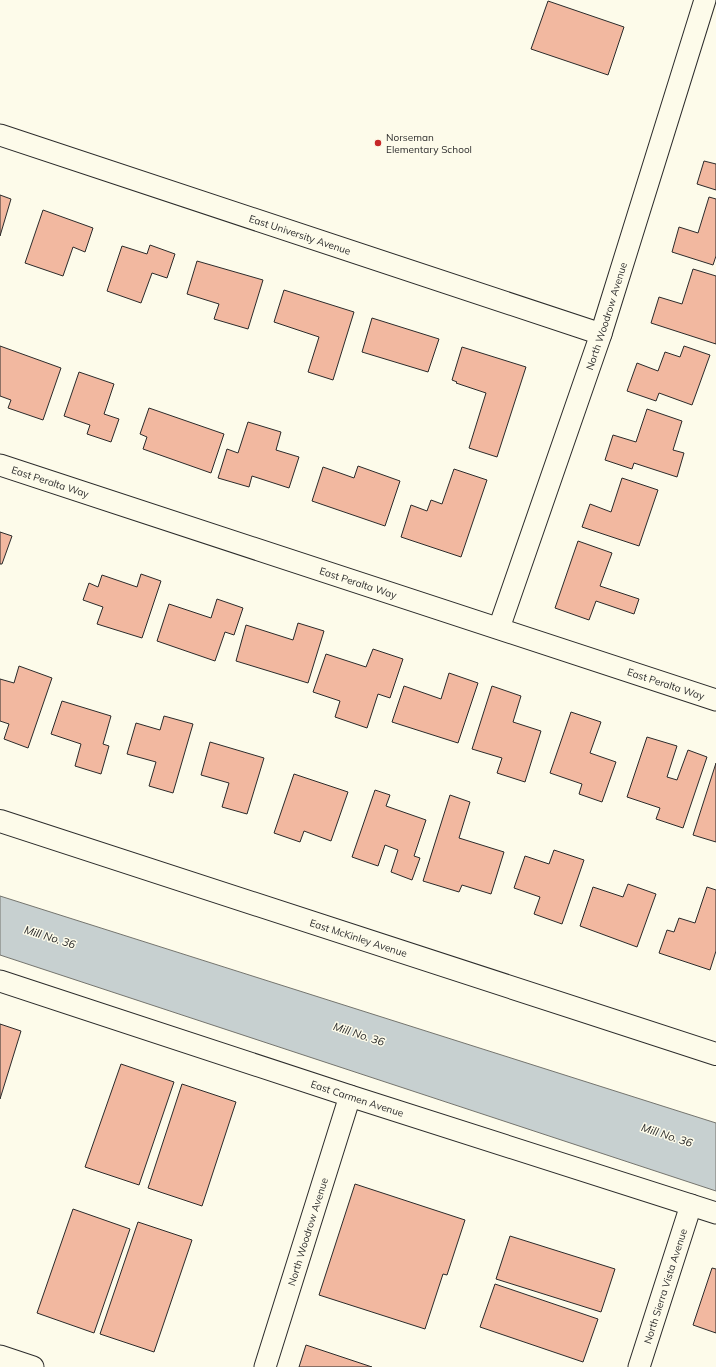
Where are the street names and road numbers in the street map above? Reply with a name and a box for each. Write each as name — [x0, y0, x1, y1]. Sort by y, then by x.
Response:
street label: East University Avenue — [247, 211, 353, 257]
street label: North Woodrow Avenue — [583, 260, 630, 372]
street label: East Peralta Way — [10, 463, 91, 500]
street label: East Peralta Way — [318, 564, 399, 602]
street label: East Peralta Way — [626, 665, 707, 703]
street label: East McKinley Avenue — [308, 916, 409, 960]
street label: East Carmen Avenue — [309, 1077, 405, 1119]
street label: North Woodrow Avenue — [284, 1176, 331, 1287]
street label: North Sierra Vista Avenue — [640, 1227, 690, 1345]

